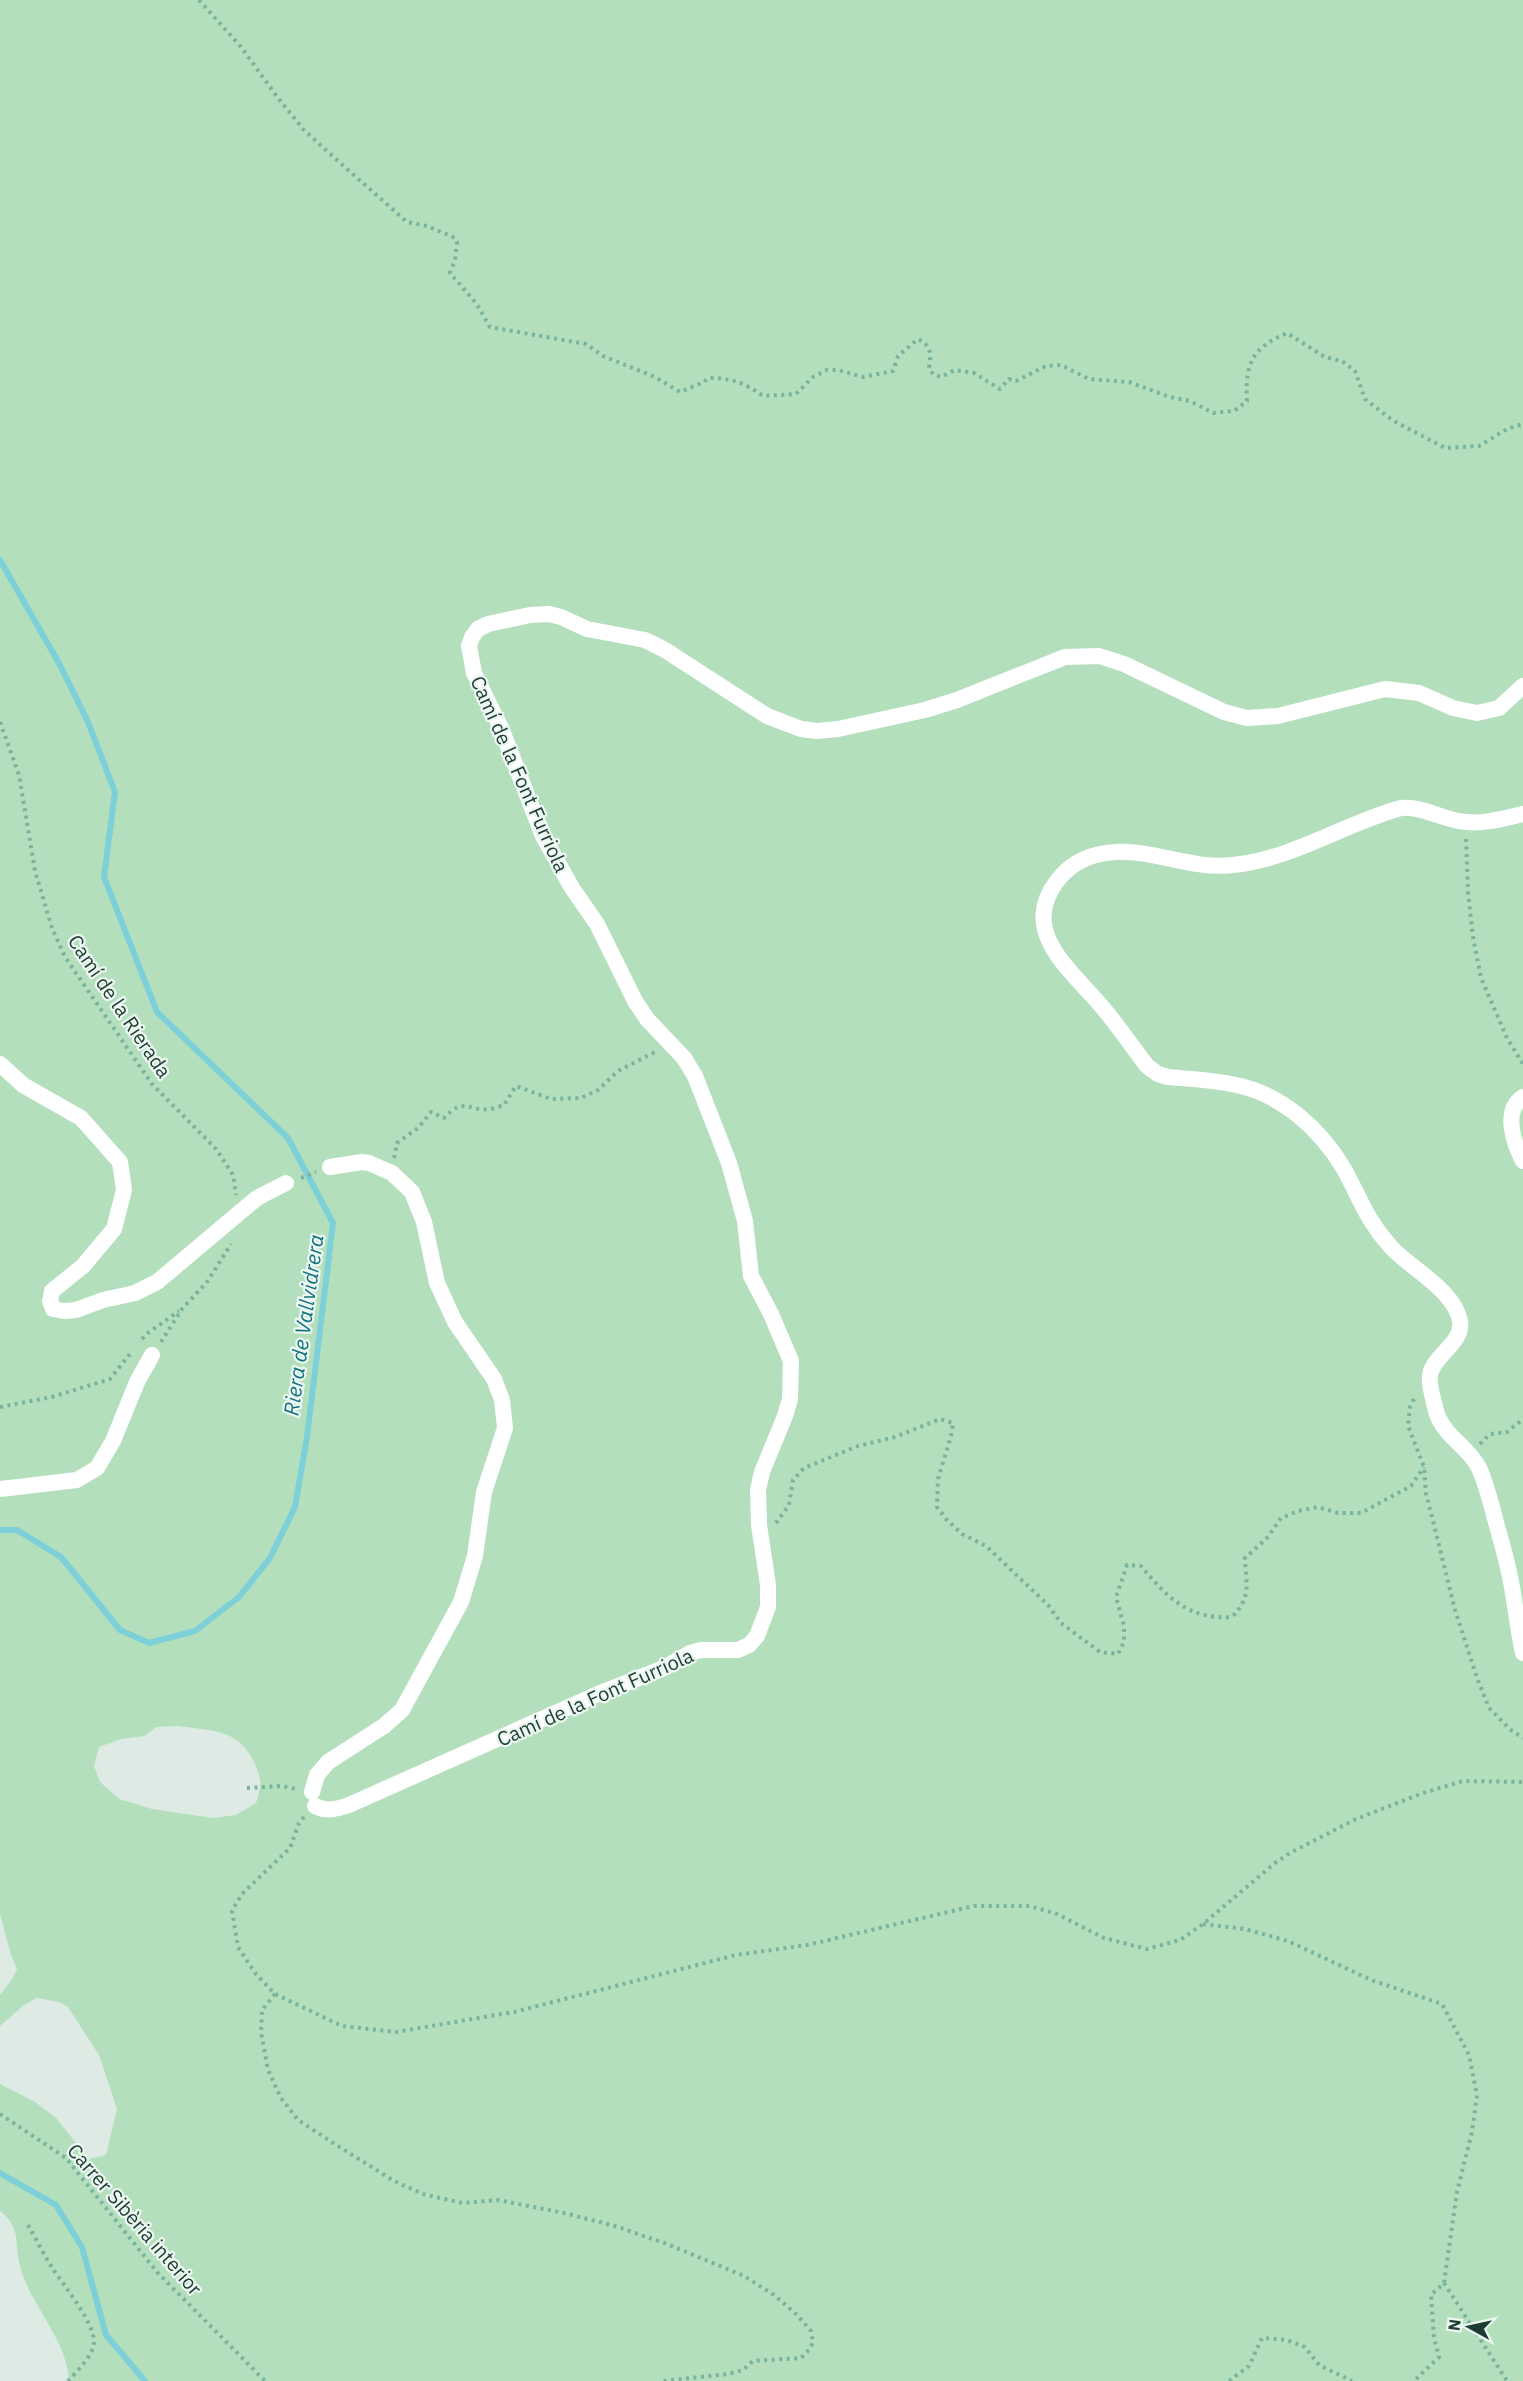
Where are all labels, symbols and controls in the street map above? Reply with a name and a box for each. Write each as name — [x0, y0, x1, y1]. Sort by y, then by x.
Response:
street label: Camí de la Font Furriola — [464, 671, 576, 877]
street label: Camí de la Rierada — [62, 929, 178, 1083]
water label: Riera de Vallvidrera — [276, 1233, 330, 1417]
street label: Camí de la Font Furriola — [492, 1641, 698, 1753]
street label: Carrer Sibèria interior — [62, 2137, 208, 2301]
north arrow — [1439, 2297, 1499, 2357]
text: N — [1443, 2318, 1465, 2332]

